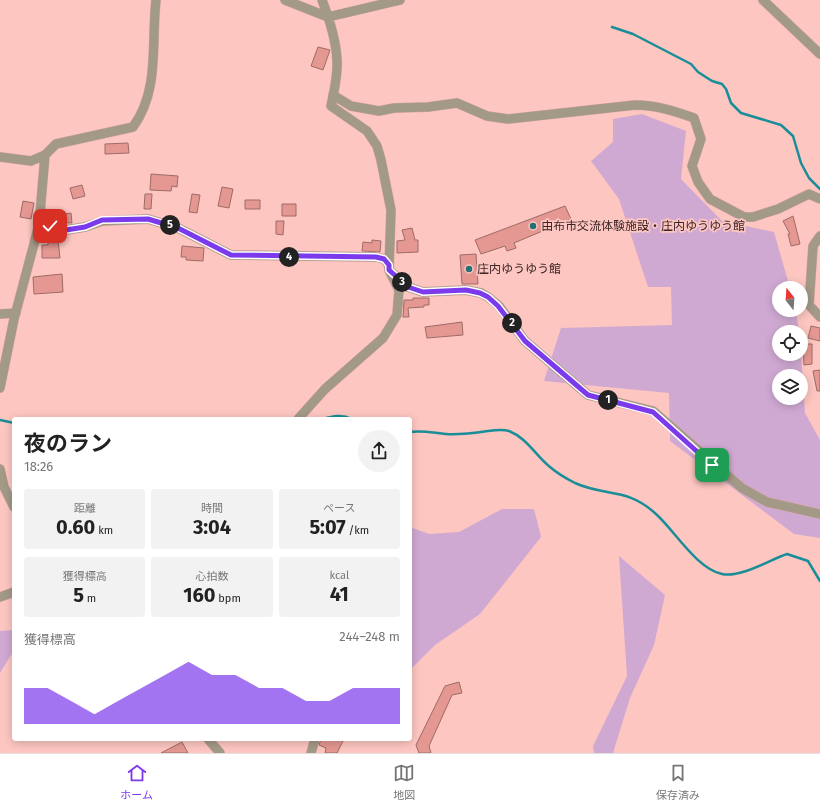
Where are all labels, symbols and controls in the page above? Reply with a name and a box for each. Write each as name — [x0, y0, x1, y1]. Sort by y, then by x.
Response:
pin — [33, 209, 67, 243]
icon: check — [39, 215, 61, 237]
pin: 5 — [160, 215, 180, 235]
text: 5 — [167, 218, 173, 231]
place label: 由布市交流体験施設・庄内ゆうゆう館 — [541, 219, 745, 233]
marker: 由布市交流体験施設・庄内ゆうゆう館 — [528, 221, 538, 231]
pin: 4 — [279, 247, 299, 267]
text: 4 — [286, 250, 292, 263]
place label: 庄内ゆうゆう館 — [477, 262, 561, 276]
marker: 庄内ゆうゆう館 — [464, 264, 474, 274]
pin: 3 — [392, 272, 412, 292]
text: 3 — [399, 275, 405, 288]
north arrow — [772, 281, 808, 317]
map controls — [772, 281, 808, 405]
pin: 2 — [502, 313, 522, 333]
text: 2 — [509, 316, 515, 329]
button: locate — [772, 325, 808, 361]
button: layers — [772, 369, 808, 405]
pin: 1 — [598, 390, 618, 410]
text: 1 — [605, 393, 611, 406]
text: 夜のラン — [24, 430, 112, 457]
button: share — [358, 430, 400, 472]
pin — [695, 448, 729, 482]
icon: arrive — [701, 454, 723, 476]
text: 18:26 — [24, 459, 53, 474]
text: 距離 — [74, 502, 96, 515]
text: 時間 — [201, 502, 223, 515]
text: ペース — [323, 502, 356, 515]
text: 0.60 — [56, 515, 95, 539]
text: 3:04 — [193, 515, 231, 539]
text: 5:07 — [309, 515, 346, 539]
text: km — [95, 524, 113, 537]
text: /km — [346, 524, 369, 537]
text: kcal — [329, 569, 349, 582]
text: 獲得標高 — [63, 570, 107, 583]
text: 心拍数 — [195, 570, 228, 583]
text: 41 — [330, 582, 349, 606]
text: 5 — [73, 583, 84, 607]
text: 160 — [183, 583, 215, 607]
text: m — [84, 592, 96, 605]
text: bpm — [215, 592, 241, 605]
text: 244–248 m — [339, 629, 400, 644]
text: 獲得標高 — [24, 632, 76, 647]
tab: ホーム — [120, 762, 153, 802]
tab: 地図 — [393, 762, 415, 802]
tab: 保存済み — [656, 762, 700, 802]

